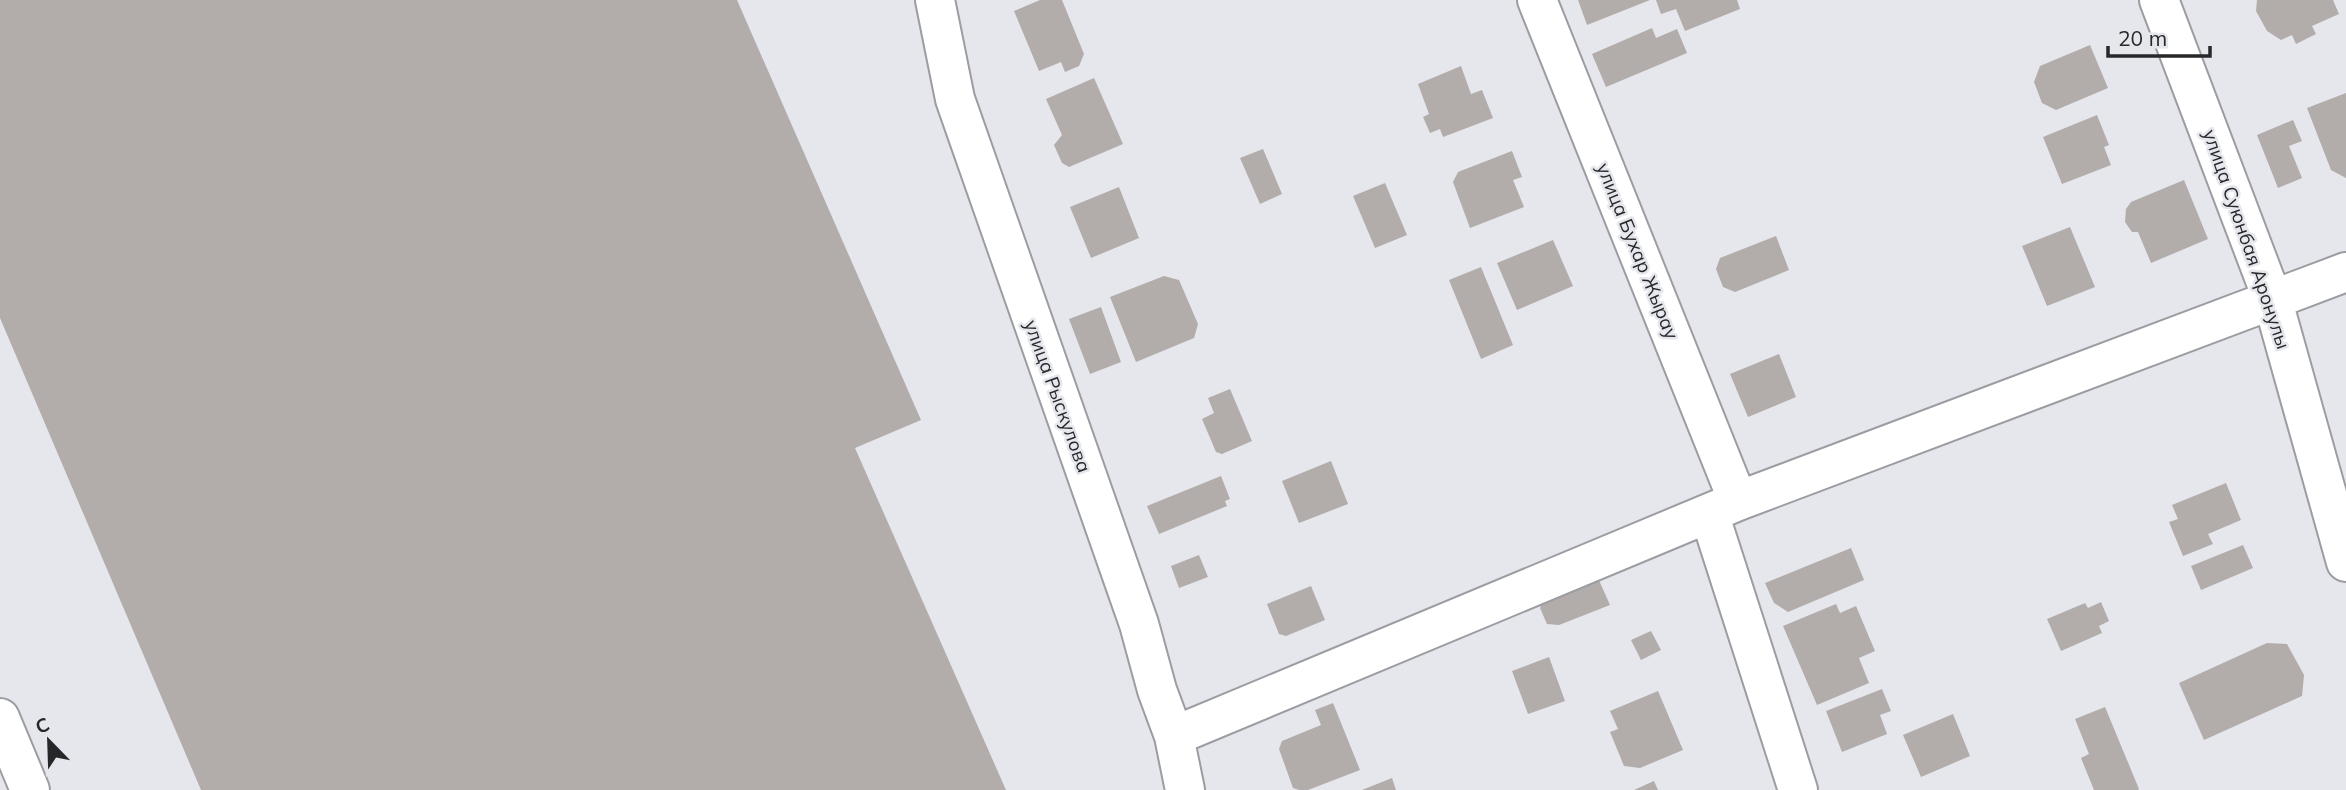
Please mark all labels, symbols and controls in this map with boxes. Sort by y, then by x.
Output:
scale bar [2108,14,2210,58]
text: 20 m [2118,25,2167,51]
street label: улица Суюнбая Аронулы [2198,126,2296,352]
street label: улица Бухар Жырау [1592,159,1684,343]
street label: улица Рыскулова [1019,316,1097,476]
north arrow [14,706,84,776]
text: С [32,712,53,739]

